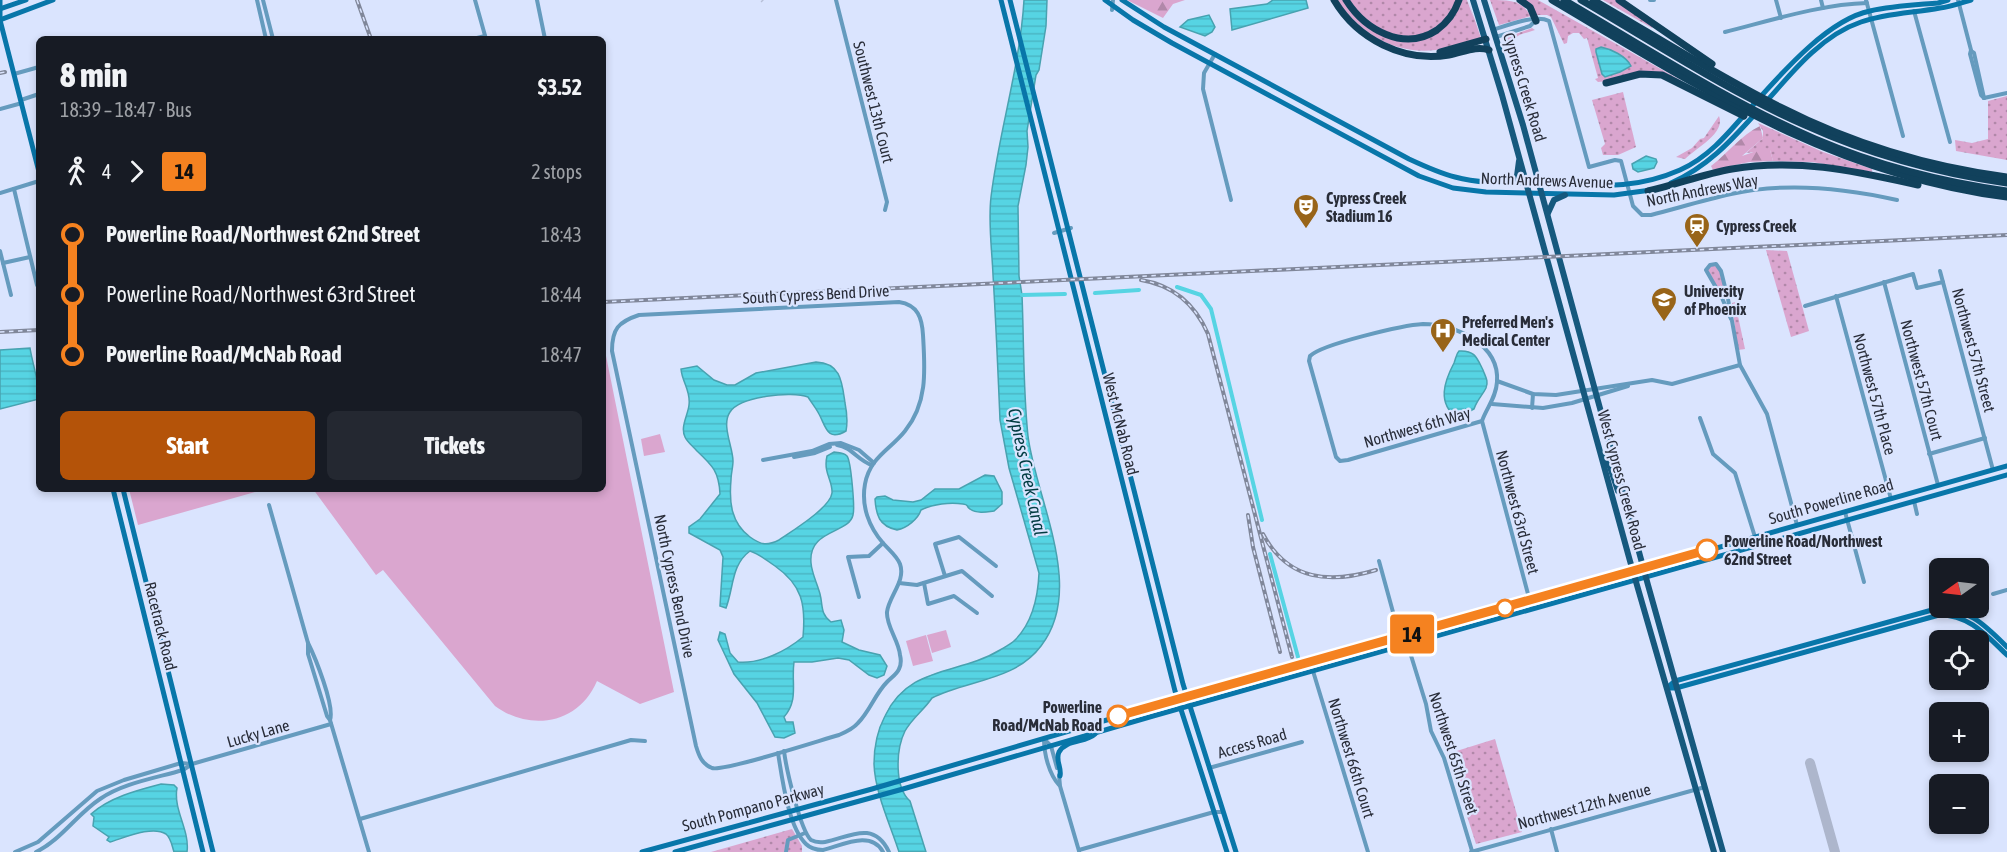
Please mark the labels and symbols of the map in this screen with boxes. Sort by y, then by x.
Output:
street label: Cypress Creek Road [1499,30,1550,144]
street label: Southwest 13th Court [850,39,898,165]
street label: North Andrews Avenue [1480,169,1614,191]
street label: North Andrews Way [1645,170,1760,211]
place label: Cypress Creek Stadium 16 [1326,189,1407,225]
theatre icon: Cypress Creek Stadium 16 [1291,192,1321,230]
station icon: Cypress Creek [1682,211,1712,249]
place label: Cypress Creek [1716,217,1797,235]
street label: South Cypress Bend Drive [742,281,890,308]
place label: University of Phoenix [1684,282,1747,318]
school or university icon: University of Phoenix [1649,285,1679,323]
street label: Northwest 57th Street [1949,286,1999,414]
place label: Preferred Men's Medical Center [1462,313,1554,349]
hospital icon: Preferred Men's Medical Center [1428,316,1458,354]
street label: Northwest 57th Court [1897,318,1947,443]
street label: Northwest 57th Place [1850,331,1900,457]
street label: West McNab Road [1100,371,1142,477]
street label: Northwest 6th Way [1362,403,1473,452]
water label: Cypress Creek Canal [1004,406,1051,538]
street label: West Cypress Creek Road [1594,408,1649,552]
street label: Northwest 63rd Street [1493,448,1543,576]
street label: South Powerline Road [1767,475,1895,527]
street label: North Cypress Bend Drive [650,513,699,660]
place label: Powerline Road/Northwest 62nd Street [1724,532,1883,568]
marker: Powerline Road/Northwest 62nd Street [1696,539,1718,561]
north arrow [1929,558,1989,618]
street label: Racetrack Road [141,580,181,672]
unlabelled marker [1496,599,1514,617]
line badge: 14 [1385,614,1439,654]
street label: Northwest 65th Street [1426,689,1482,817]
street label: Northwest 66th Court [1325,696,1379,820]
place label: Powerline Road/McNab Road [992,698,1102,734]
marker: Powerline Road/McNab Road [1107,705,1129,727]
street label: Lucky Lane [225,715,292,751]
street label: Access Road [1215,725,1289,761]
street label: South Pompano Parkway [680,779,826,836]
street label: Northwest 12th Avenue [1516,780,1652,832]

